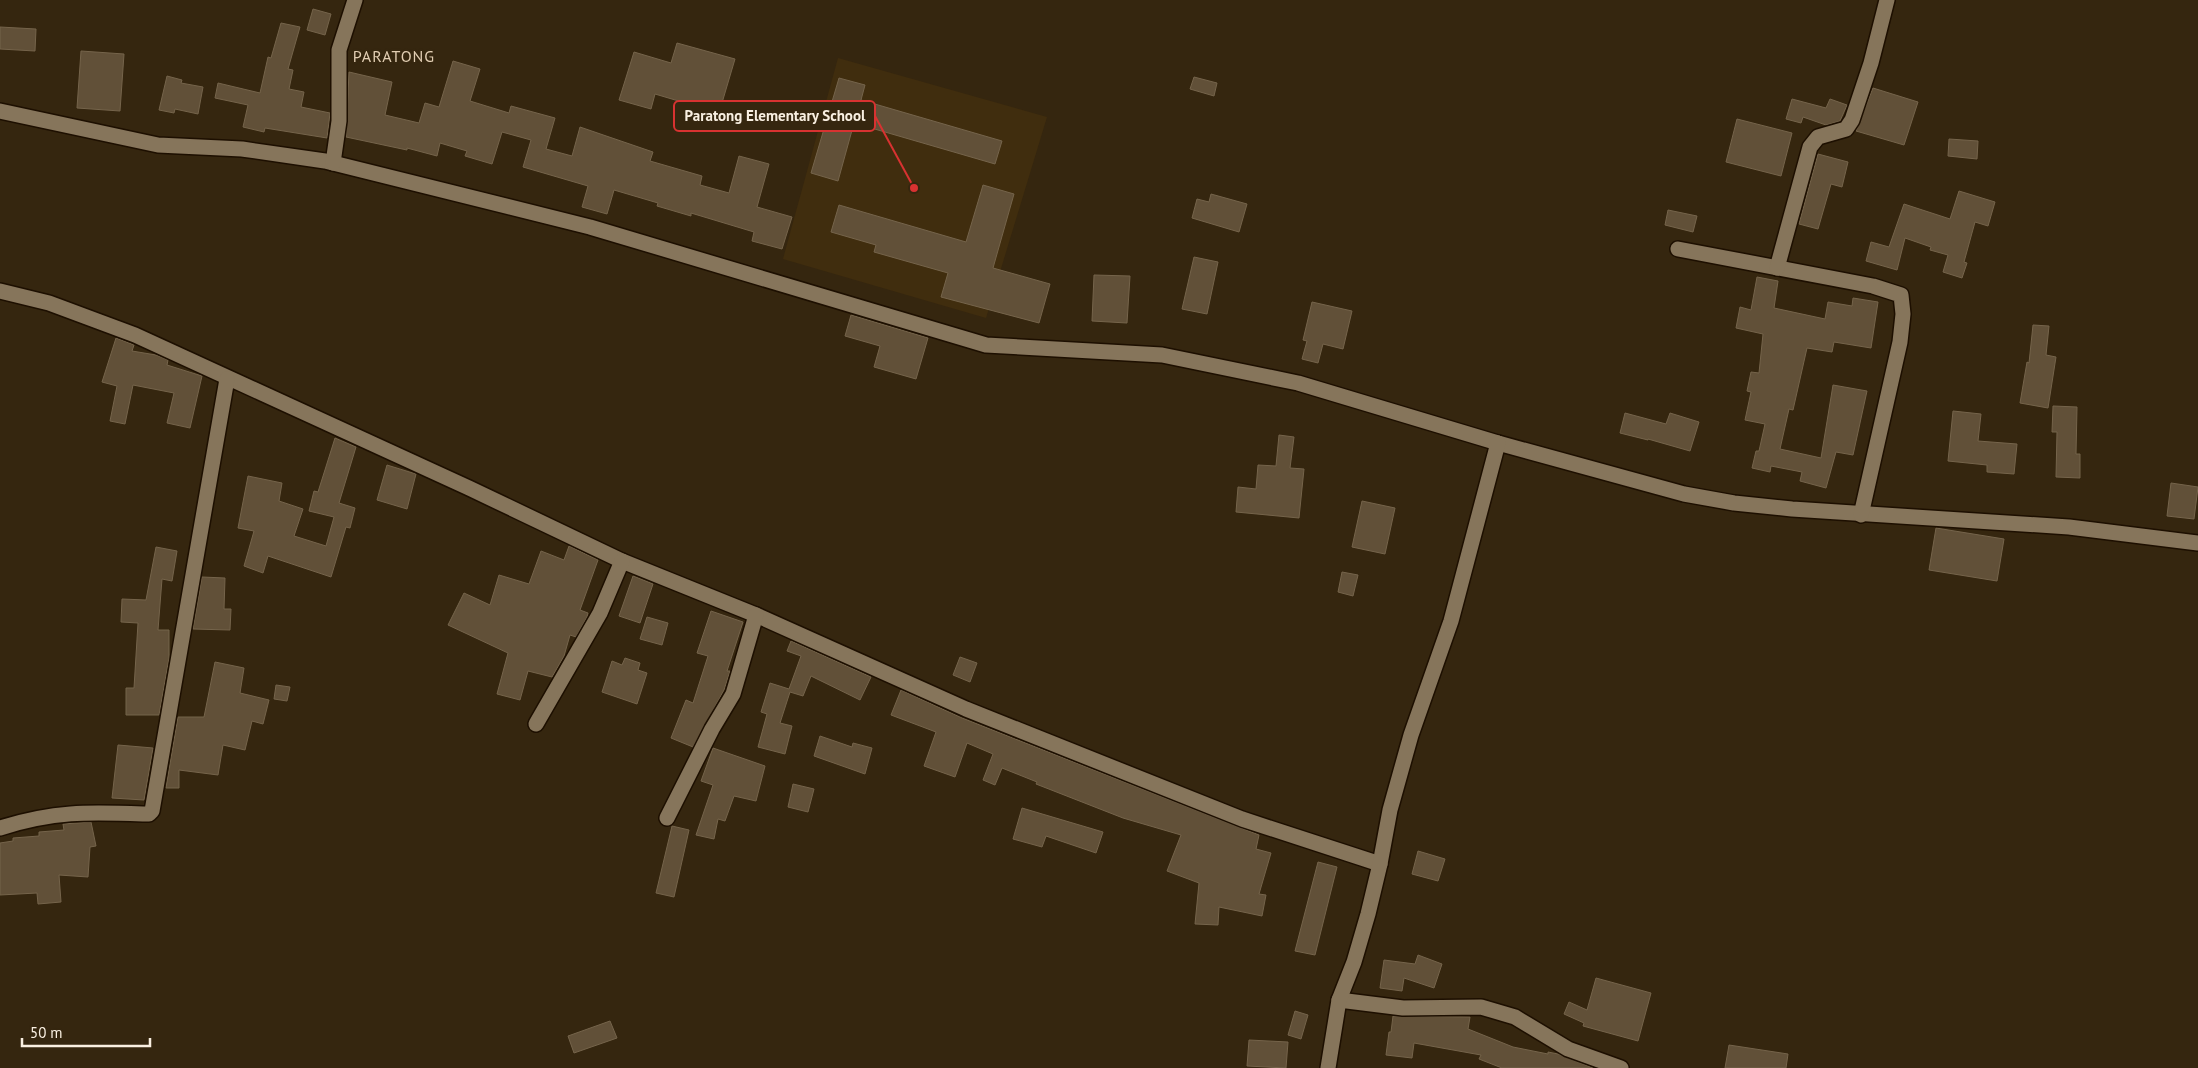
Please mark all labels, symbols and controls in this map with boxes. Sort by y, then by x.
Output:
district label: PARATONG [353,46,435,66]
callout: Paratong Elementary School [674,101,875,131]
text: Paratong Elementary School [685,106,866,125]
scale bar [22,1016,150,1048]
text: 50 m [30,1023,63,1042]

